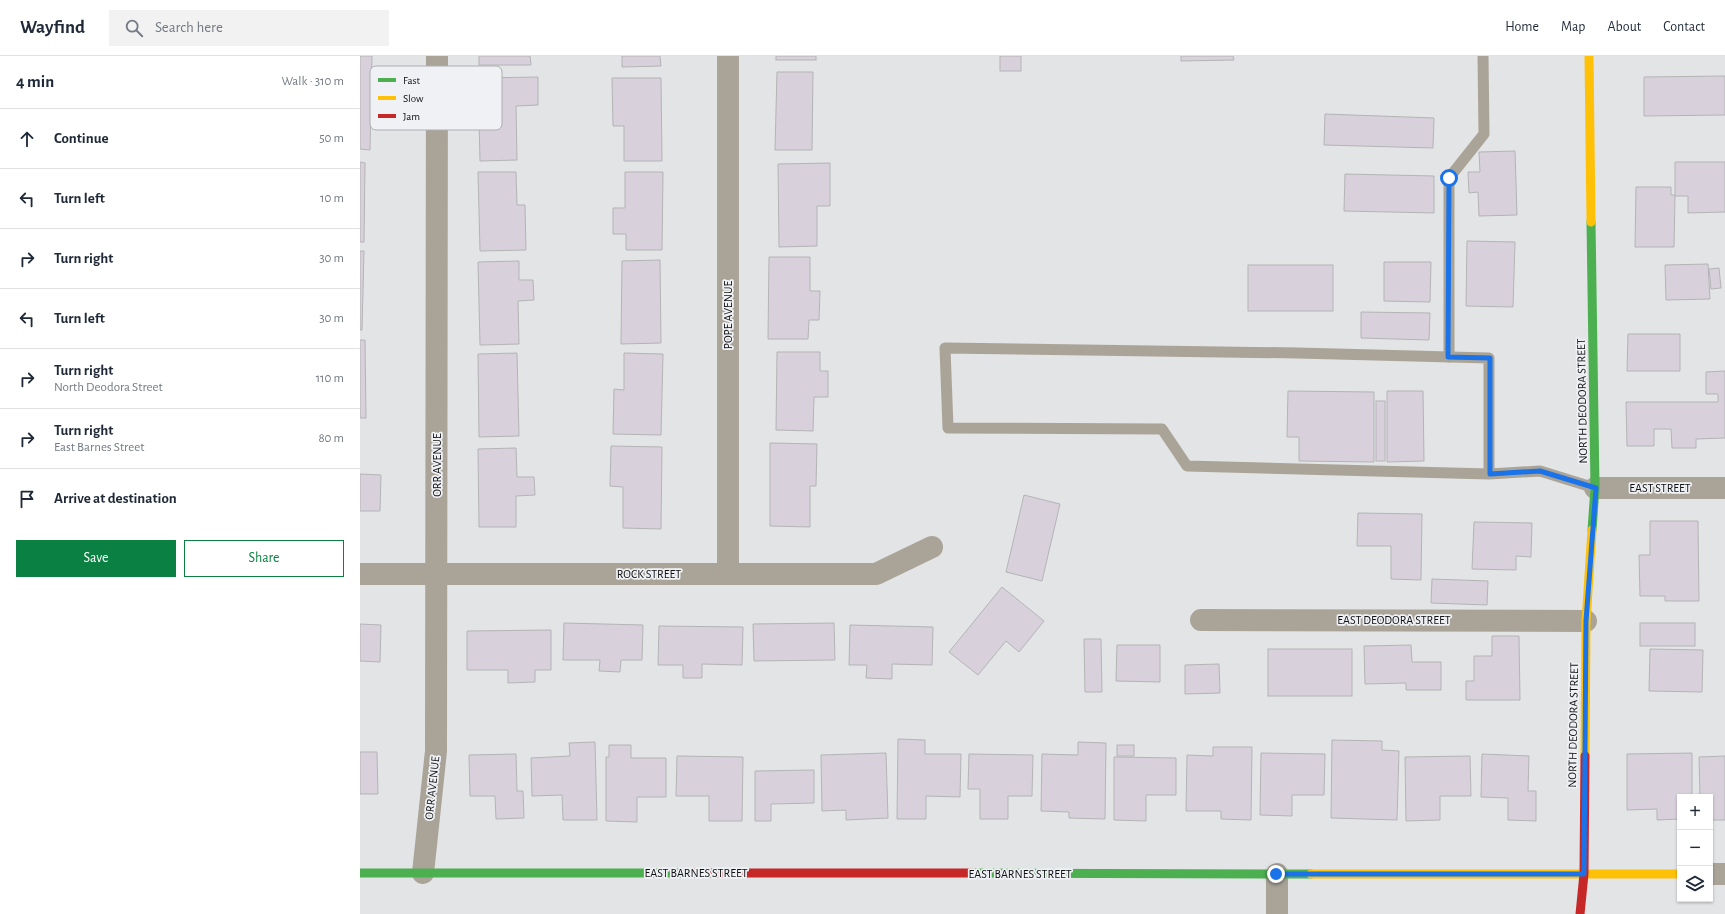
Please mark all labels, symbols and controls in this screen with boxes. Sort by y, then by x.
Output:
search box [109,10,389,46]
icon: search [123,17,145,39]
text: Wayfind [20,18,85,37]
text: Search here [155,20,223,35]
text: Home [1505,20,1539,34]
text: Map [1561,20,1585,34]
text: About [1607,20,1641,34]
text: Contact [1663,20,1705,34]
legend [370,66,502,130]
text: 4 min [16,73,54,90]
text: Walk · 310 m [281,75,344,88]
text: Fast [403,75,421,86]
text: Slow [403,93,424,104]
text: Jam [403,111,420,122]
icon: ahead [16,128,38,150]
text: Continue [54,131,109,146]
text: 50 m [319,132,344,145]
route start [1440,169,1458,187]
icon: left [16,188,38,210]
text: Turn left [54,191,105,206]
text: 10 m [320,192,344,205]
icon: right [16,248,38,270]
text: Turn right [54,251,113,266]
text: 30 m [319,252,344,265]
street label: POPE AVENUE [722,281,734,349]
icon: left [16,308,38,330]
text: Turn left [54,311,105,326]
text: 30 m [319,312,344,325]
street label: NORTH DEODORA STREET [1575,338,1589,464]
text: Turn right [54,363,113,378]
icon: right [16,368,38,390]
text: 110 m [316,372,344,385]
text: North Deodora Street [54,381,163,394]
text: Turn right [54,423,113,438]
icon: right [16,428,38,450]
text: 80 m [318,432,344,445]
street label: ORR AVENUE [431,433,443,497]
text: East Barnes Street [54,441,144,454]
street label: EAST STREET [1629,482,1691,494]
icon: arrive [16,488,38,510]
text: Arrive at destination [54,491,177,506]
button: Save [16,540,176,577]
button: Share [184,540,344,577]
street label: ROCK STREET [617,568,681,580]
street label: EAST DEODORA STREET [1337,614,1451,626]
street label: NORTH DEODORA STREET [1566,662,1580,788]
street label: ORR AVENUE [423,756,441,820]
map controls [1677,794,1713,902]
button: + [1677,794,1713,830]
button: − [1677,830,1713,866]
route end [1267,865,1285,883]
button: layers [1677,866,1713,902]
street label: EAST BARNES STREET [644,867,748,879]
street label: EAST BARNES STREET [968,868,1072,880]

